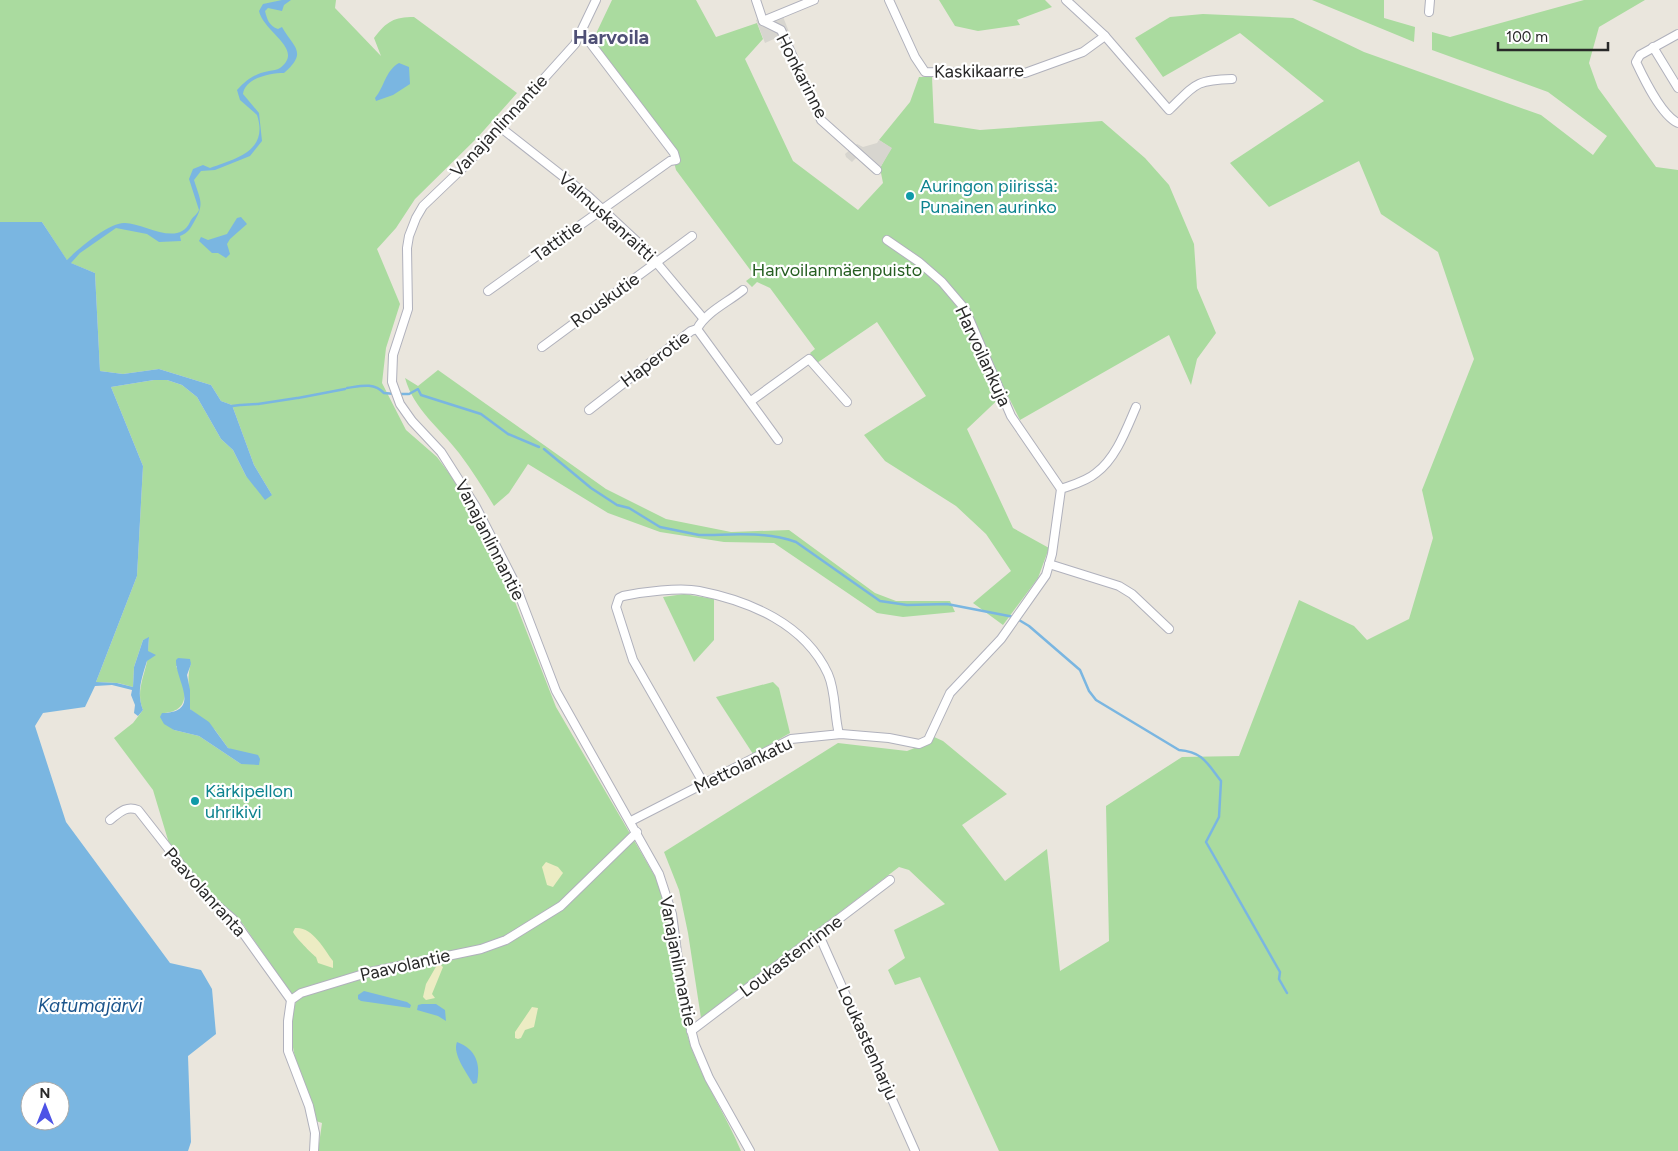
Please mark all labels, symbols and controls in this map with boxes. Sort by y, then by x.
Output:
scale bar [1498,20,1608,52]
district label: Harvoila [573,25,649,49]
text: 100 m [1506,28,1548,46]
street label: Honkarinne [771,30,833,122]
street label: Kaskikaarre [934,59,1024,83]
street label: Vanajanlinnantie [446,70,552,182]
street label: Valmuskanraitti [554,167,660,267]
place label: Auringon piirissä: Punainen aurinko [920,175,1058,218]
marker: Auringon piirissä: Punainen aurinko [904,190,916,202]
street label: Tattitie [528,215,586,267]
park label: Harvoilanmäenpuisto [752,259,922,281]
street label: Rouskutie [566,268,644,332]
street label: Harvoilankuja [950,302,1016,410]
street label: Haperotie [616,326,694,392]
street label: Vanajanlinnantie [450,476,530,604]
street label: Mettolankatu [690,732,796,798]
place label: Kärkipellon uhrikivi [205,780,293,823]
marker: Kärkipellon uhrikivi [189,795,201,807]
street label: Paavolanranta [159,843,251,941]
street label: Vanajanlinnantie [655,894,701,1028]
street label: Loukastenrinne [735,910,847,1002]
street label: Paavolantie [358,944,452,986]
street label: Loukastenharju [833,982,903,1104]
water label: Katumajärvi [38,994,143,1017]
north arrow [20,1081,70,1131]
text: N [40,1085,50,1102]

